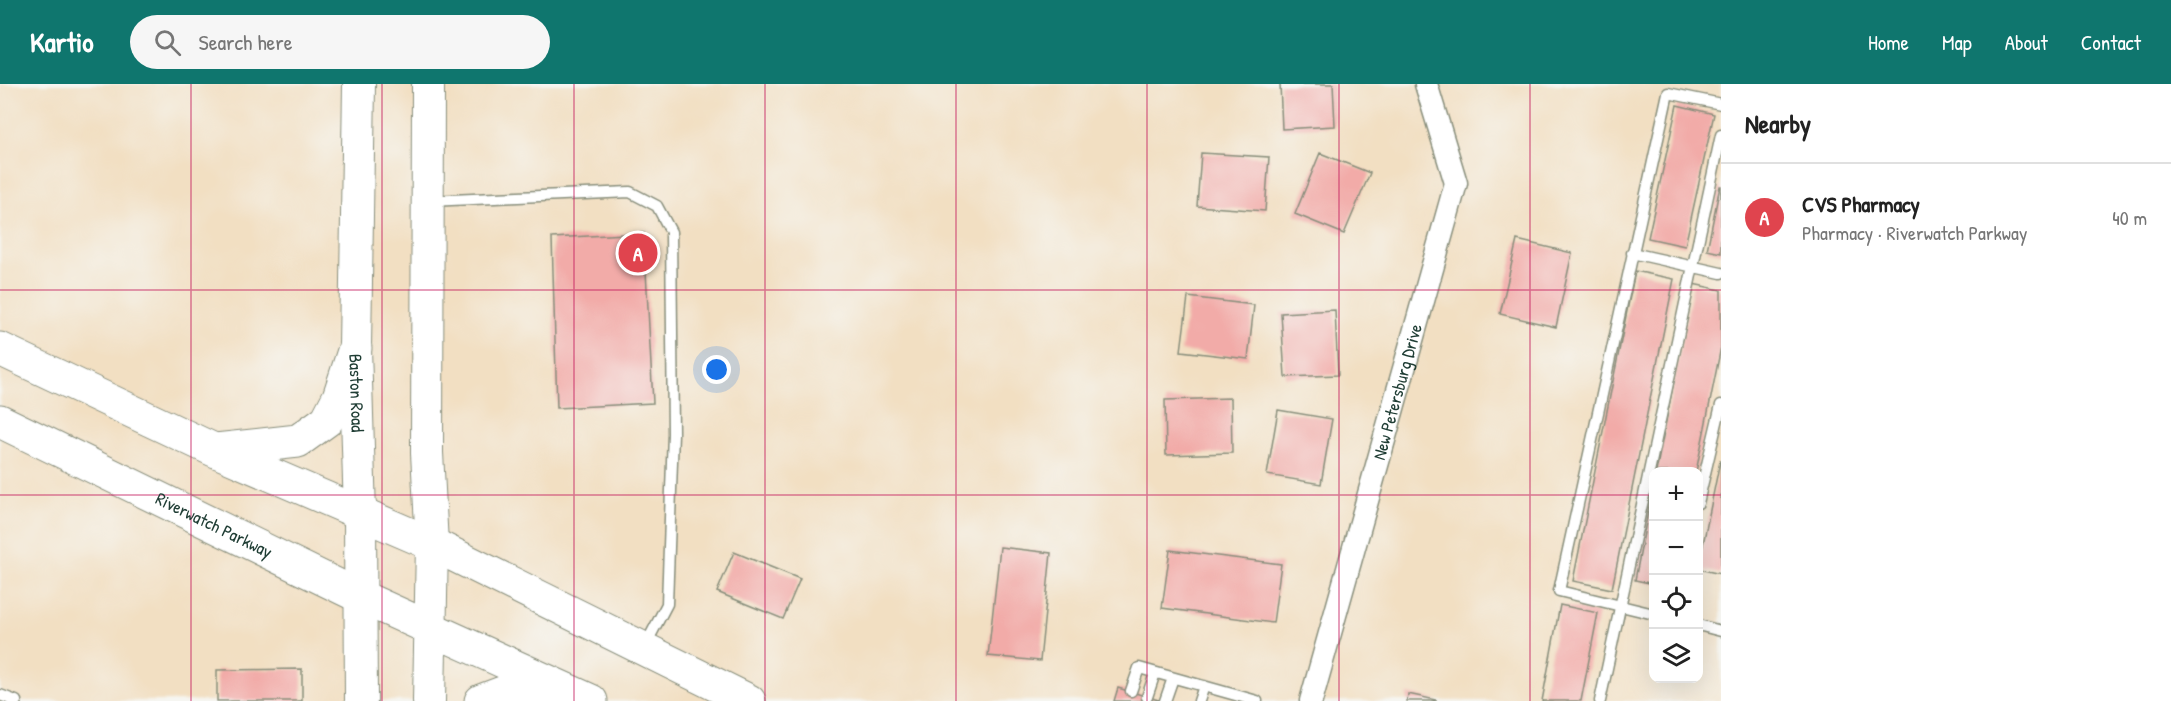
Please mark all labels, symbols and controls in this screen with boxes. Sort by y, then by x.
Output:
search box [130,15,550,69]
text: Kartio [30,23,94,61]
icon: search [151,26,184,59]
text: Search here [199,27,293,57]
text: Home [1868,28,1909,57]
text: Map [1942,28,1972,57]
text: About [2005,28,2048,57]
text: Contact [2081,28,2141,57]
text: Nearby [1745,106,1811,141]
text: CVS Pharmacy [1802,189,1920,219]
text: A [1760,204,1769,231]
text: 40 m [2112,204,2147,231]
text: Pharmacy · Riverwatch Parkway [1802,219,2027,246]
pin: A [618,230,658,276]
street label: New Petersburg Drive [1366,321,1428,463]
street label: Baston Road [343,353,371,433]
your location [702,355,731,384]
map controls [1649,467,1703,683]
button: + [1649,467,1703,521]
street label: Riverwatch Parkway [152,486,277,564]
button: − [1649,521,1703,575]
button: locate [1649,575,1703,629]
button: layers [1649,629,1703,683]

